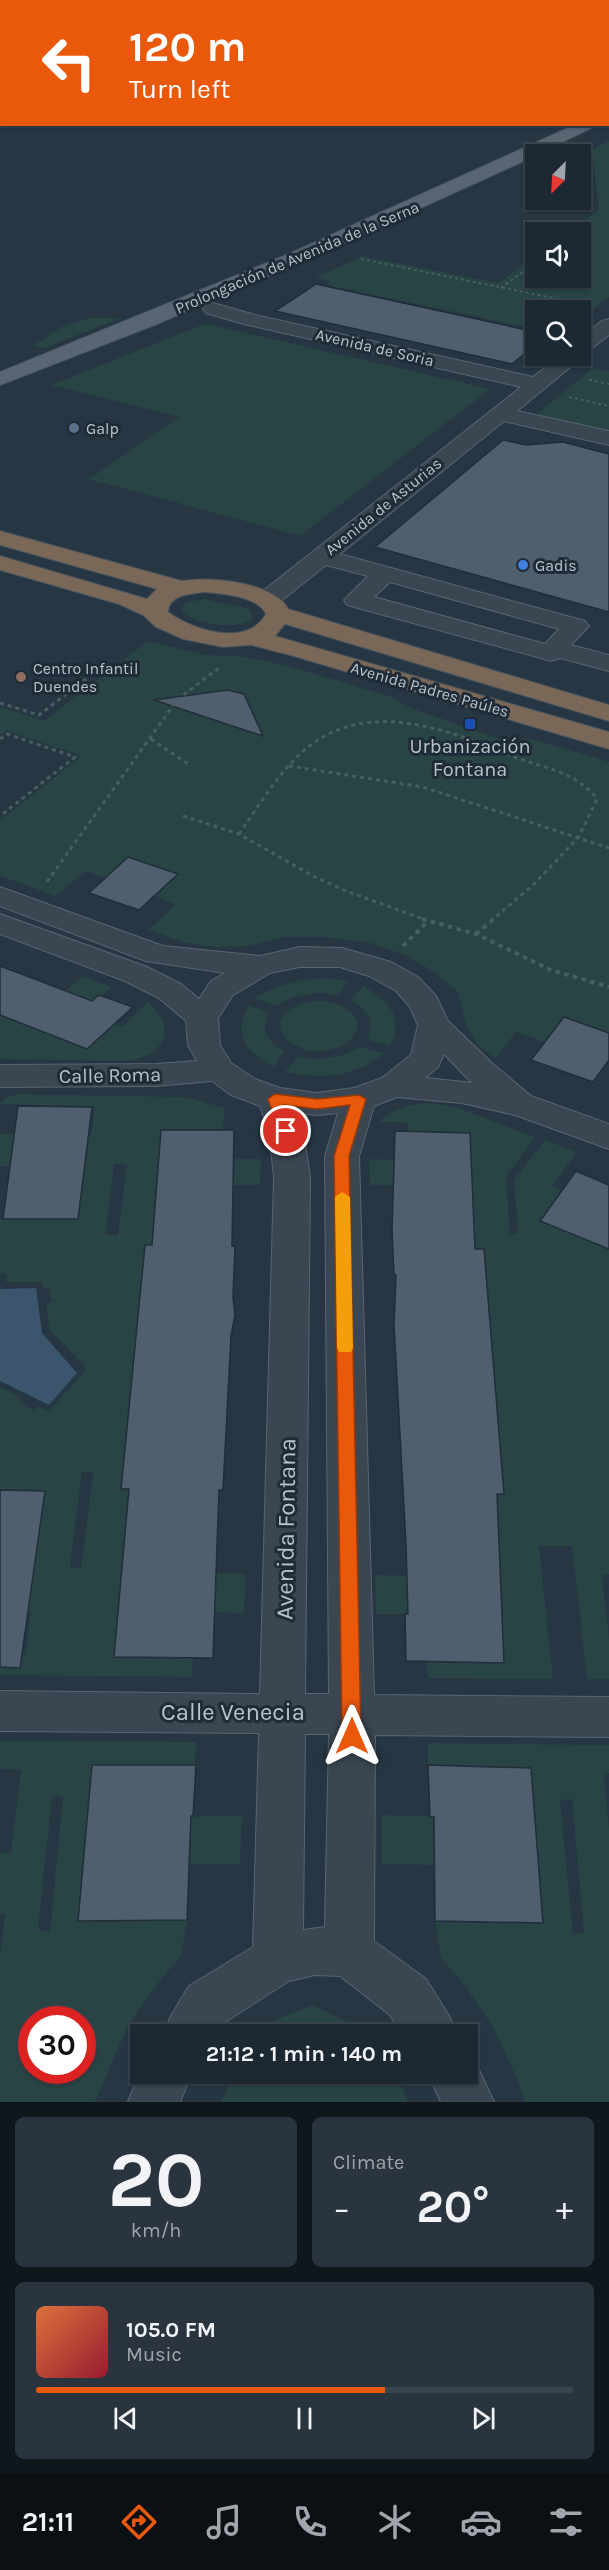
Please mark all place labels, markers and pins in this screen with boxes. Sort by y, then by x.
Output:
place label: Galp [86,419,119,438]
marker: Galp [67,421,81,435]
place label: Gadis [535,556,577,575]
marker: Gadis [516,558,530,572]
place label: Centro Infantil Duendes [33,659,138,696]
marker: Centro Infantil Duendes [14,670,28,684]
marker: Urbanización Fontana [463,717,477,731]
place label: Urbanización Fontana [410,735,530,781]
pin [260,1105,311,1156]

